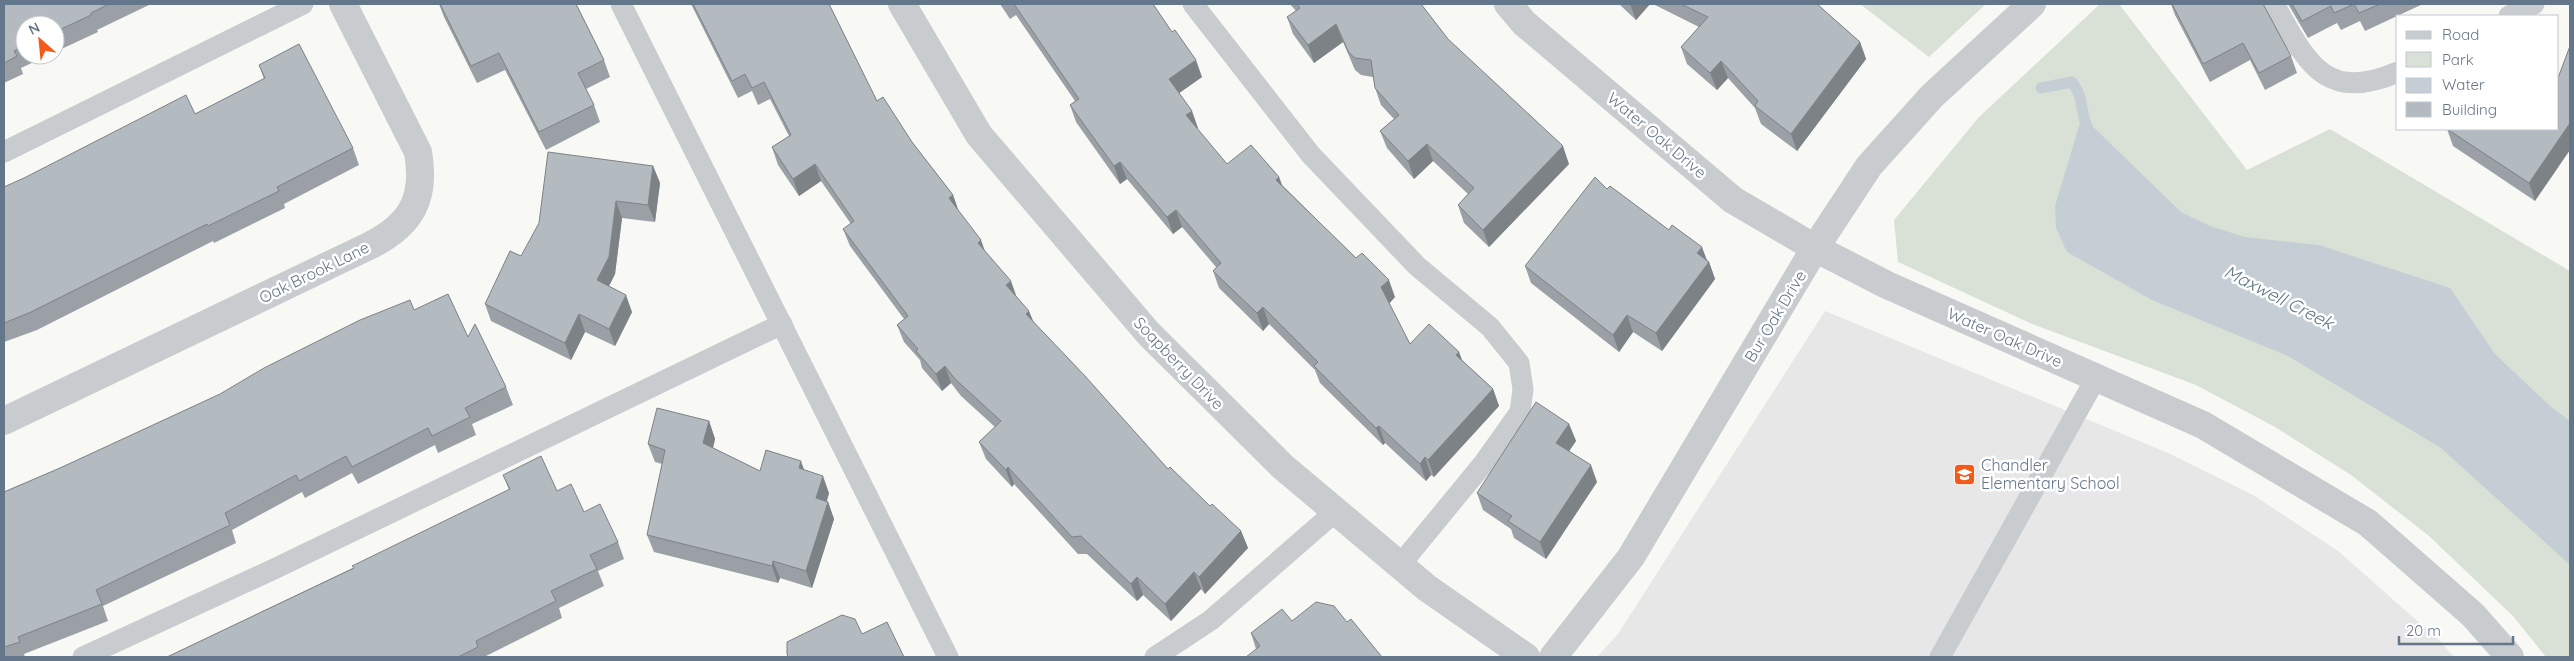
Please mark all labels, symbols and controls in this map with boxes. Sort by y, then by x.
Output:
north arrow [15,15,65,65]
legend [2396,15,2559,130]
text: N [25,18,43,39]
text: Road [2442,25,2479,44]
text: Park [2442,50,2474,69]
text: Water [2442,75,2485,94]
street label: Water Oak Drive [1603,88,1711,182]
text: Building [2442,100,2497,119]
street label: Oak Brook Lane [256,237,372,307]
water label: Maxwell Creek [2220,260,2339,335]
street label: Bur Oak Drive [1740,267,1810,365]
street label: Water Oak Drive [1945,303,2065,371]
street label: Soapberry Drive [1130,313,1228,413]
place label: Chandler Elementary School [1981,455,2120,493]
school or university icon: Chandler Elementary School [1953,462,1977,486]
scale bar [2399,614,2513,646]
text: 20 m [2406,621,2441,640]

